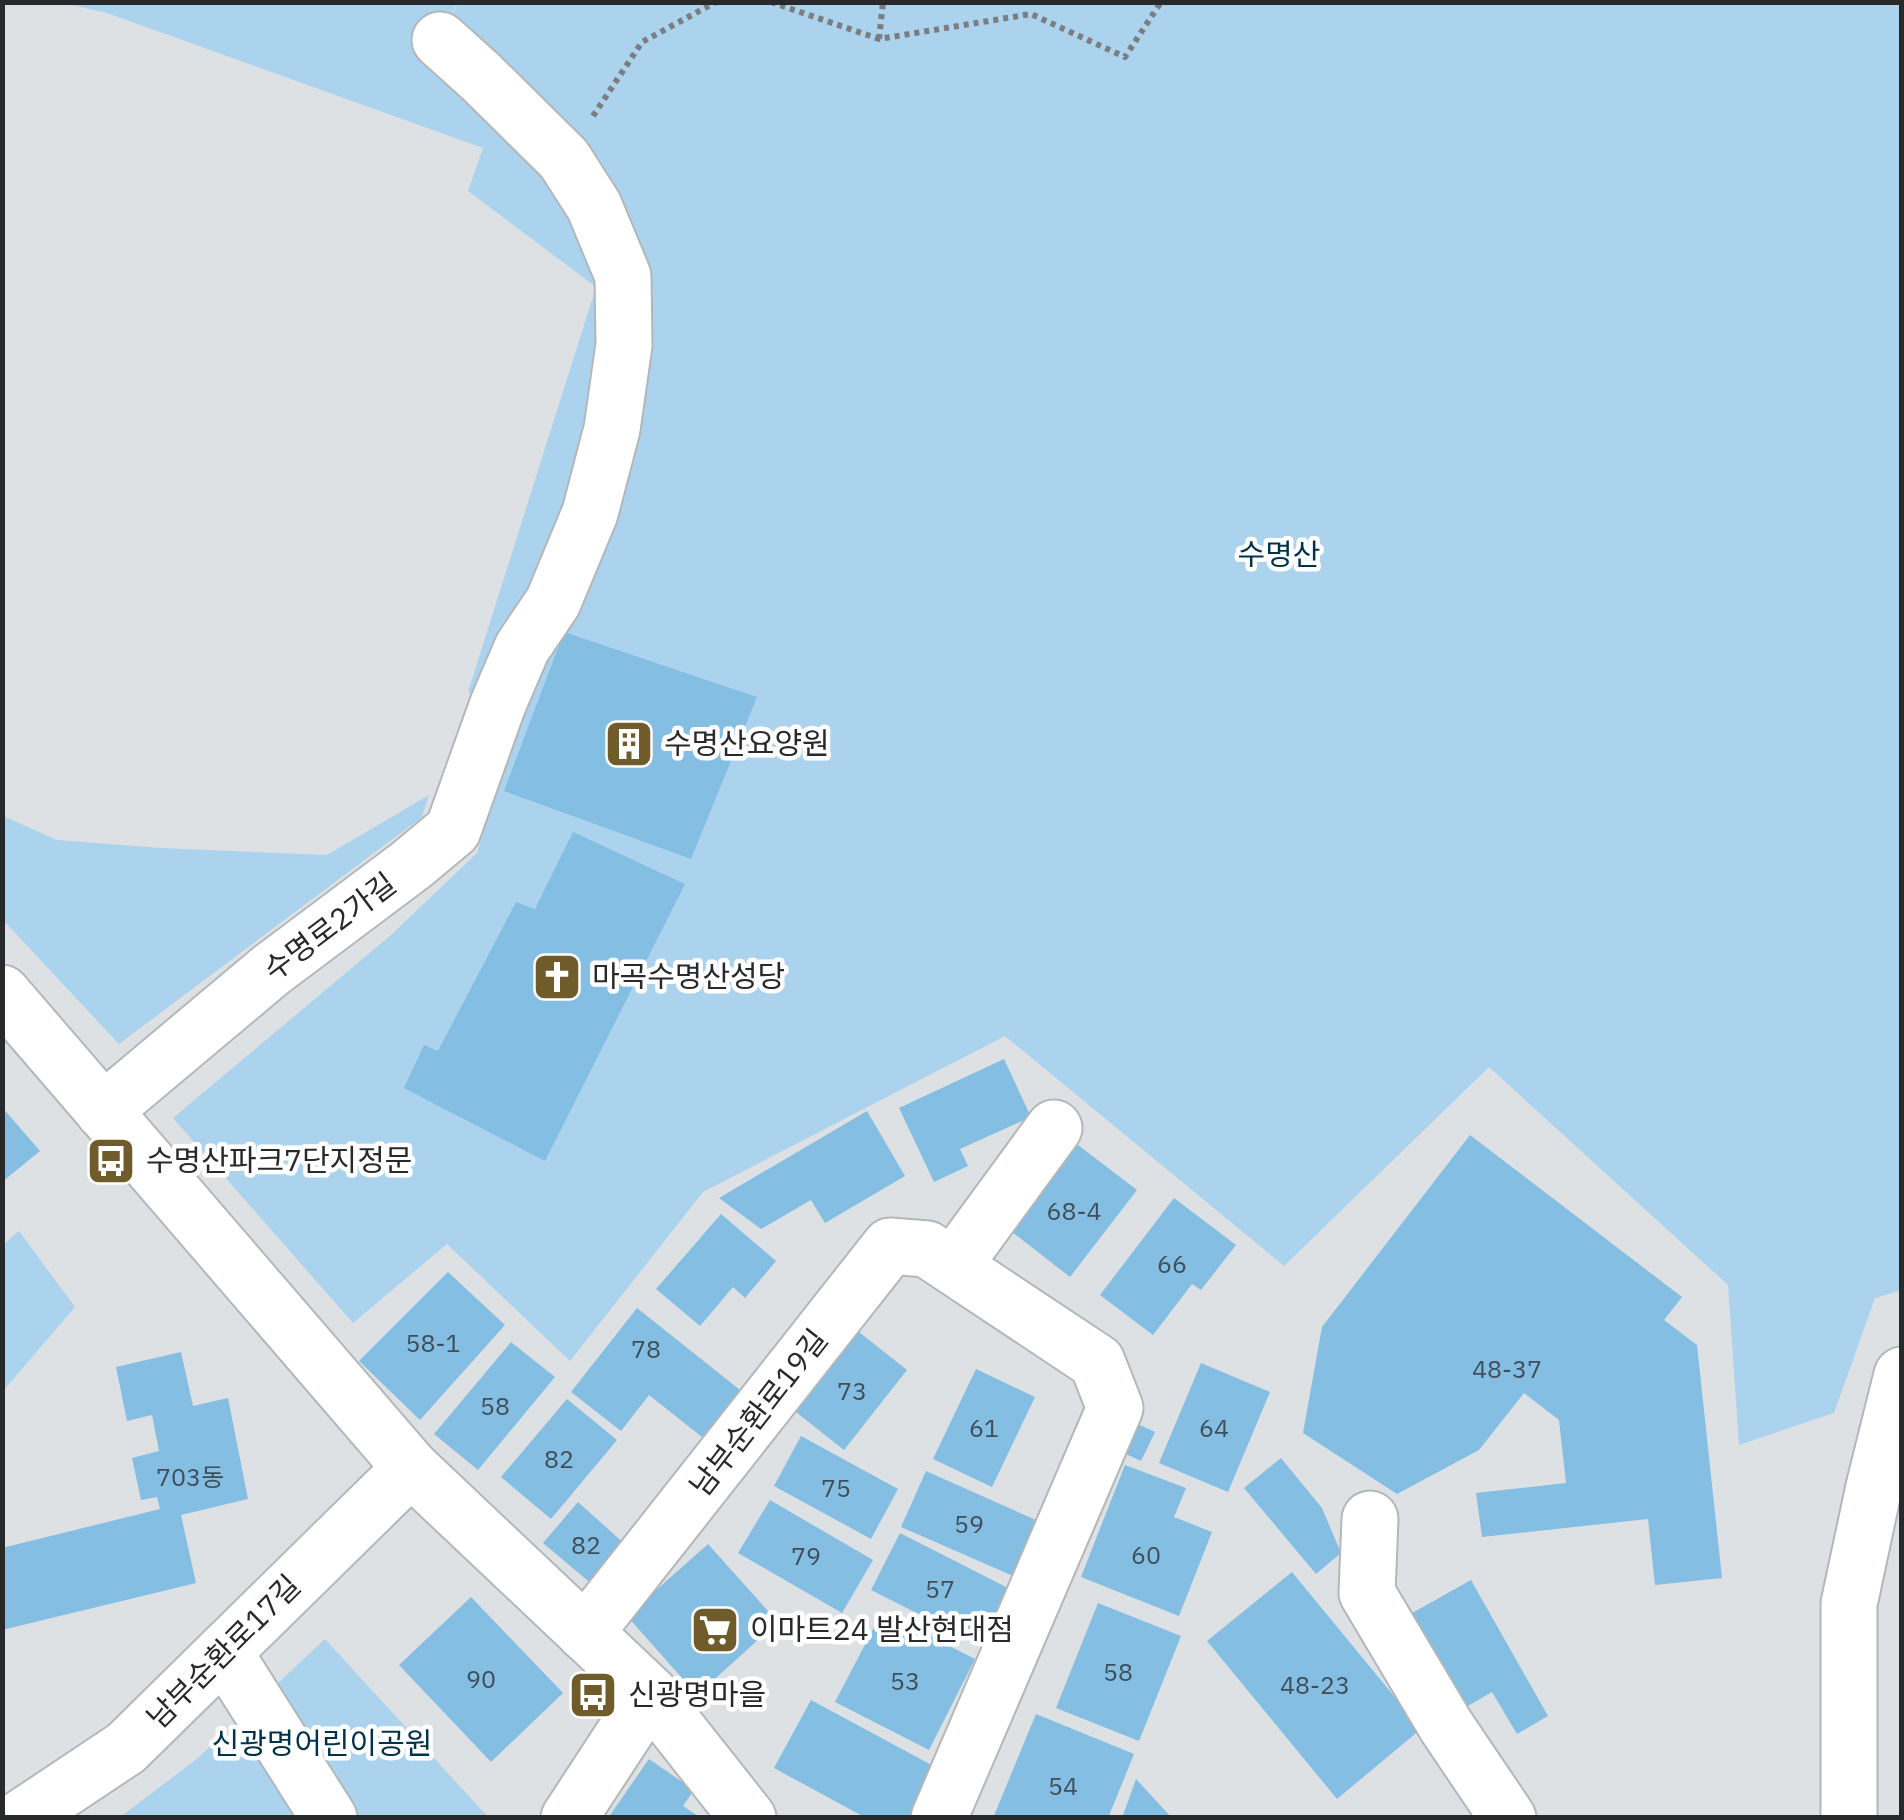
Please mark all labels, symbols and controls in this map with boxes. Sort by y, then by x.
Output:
park label: 수명산 [1238,534,1320,573]
building icon: 수명산요양원 [603,718,655,770]
place label: 수명산요양원 [664,723,830,762]
street label: 수명로2가길 [255,863,403,988]
church icon: 마곡수명산성당 [531,951,583,1003]
place label: 마곡수명산성당 [592,956,785,995]
bus stop icon: 수명산파크7단지정문 [85,1135,137,1187]
place label: 수명산파크7단지정문 [146,1140,412,1179]
house number: 68-4 [1047,1194,1101,1227]
house number: 66 [1157,1247,1187,1280]
street label: 남부순환로19길 [680,1321,835,1504]
house number: 58-1 [406,1326,460,1359]
house number: 78 [631,1332,661,1365]
house number: 48-37 [1472,1352,1542,1385]
house number: 73 [837,1374,867,1407]
house number: 58 [480,1389,510,1422]
house number: 61 [969,1411,999,1444]
house number: 64 [1199,1411,1229,1444]
house number: 82 [544,1442,574,1475]
house number: 703동 [156,1460,224,1493]
house number: 75 [821,1471,851,1504]
house number: 59 [954,1507,984,1540]
house number: 82 [571,1528,601,1561]
house number: 60 [1131,1538,1161,1571]
house number: 79 [791,1539,821,1572]
street label: 남부순환로17길 [138,1566,308,1736]
house number: 57 [925,1572,955,1605]
supermarket icon: 이마트24 발산현대점 [689,1604,741,1656]
place label: 이마트24 발산현대점 [750,1609,1014,1648]
house number: 58 [1103,1655,1133,1688]
house number: 90 [466,1662,496,1695]
house number: 53 [890,1664,920,1697]
house number: 48-23 [1280,1668,1350,1701]
bus stop icon: 신광명마을 [567,1669,619,1721]
place label: 신광명마을 [628,1674,766,1713]
park label: 신광명어린이공원 [212,1723,432,1762]
house number: 54 [1048,1769,1078,1802]

